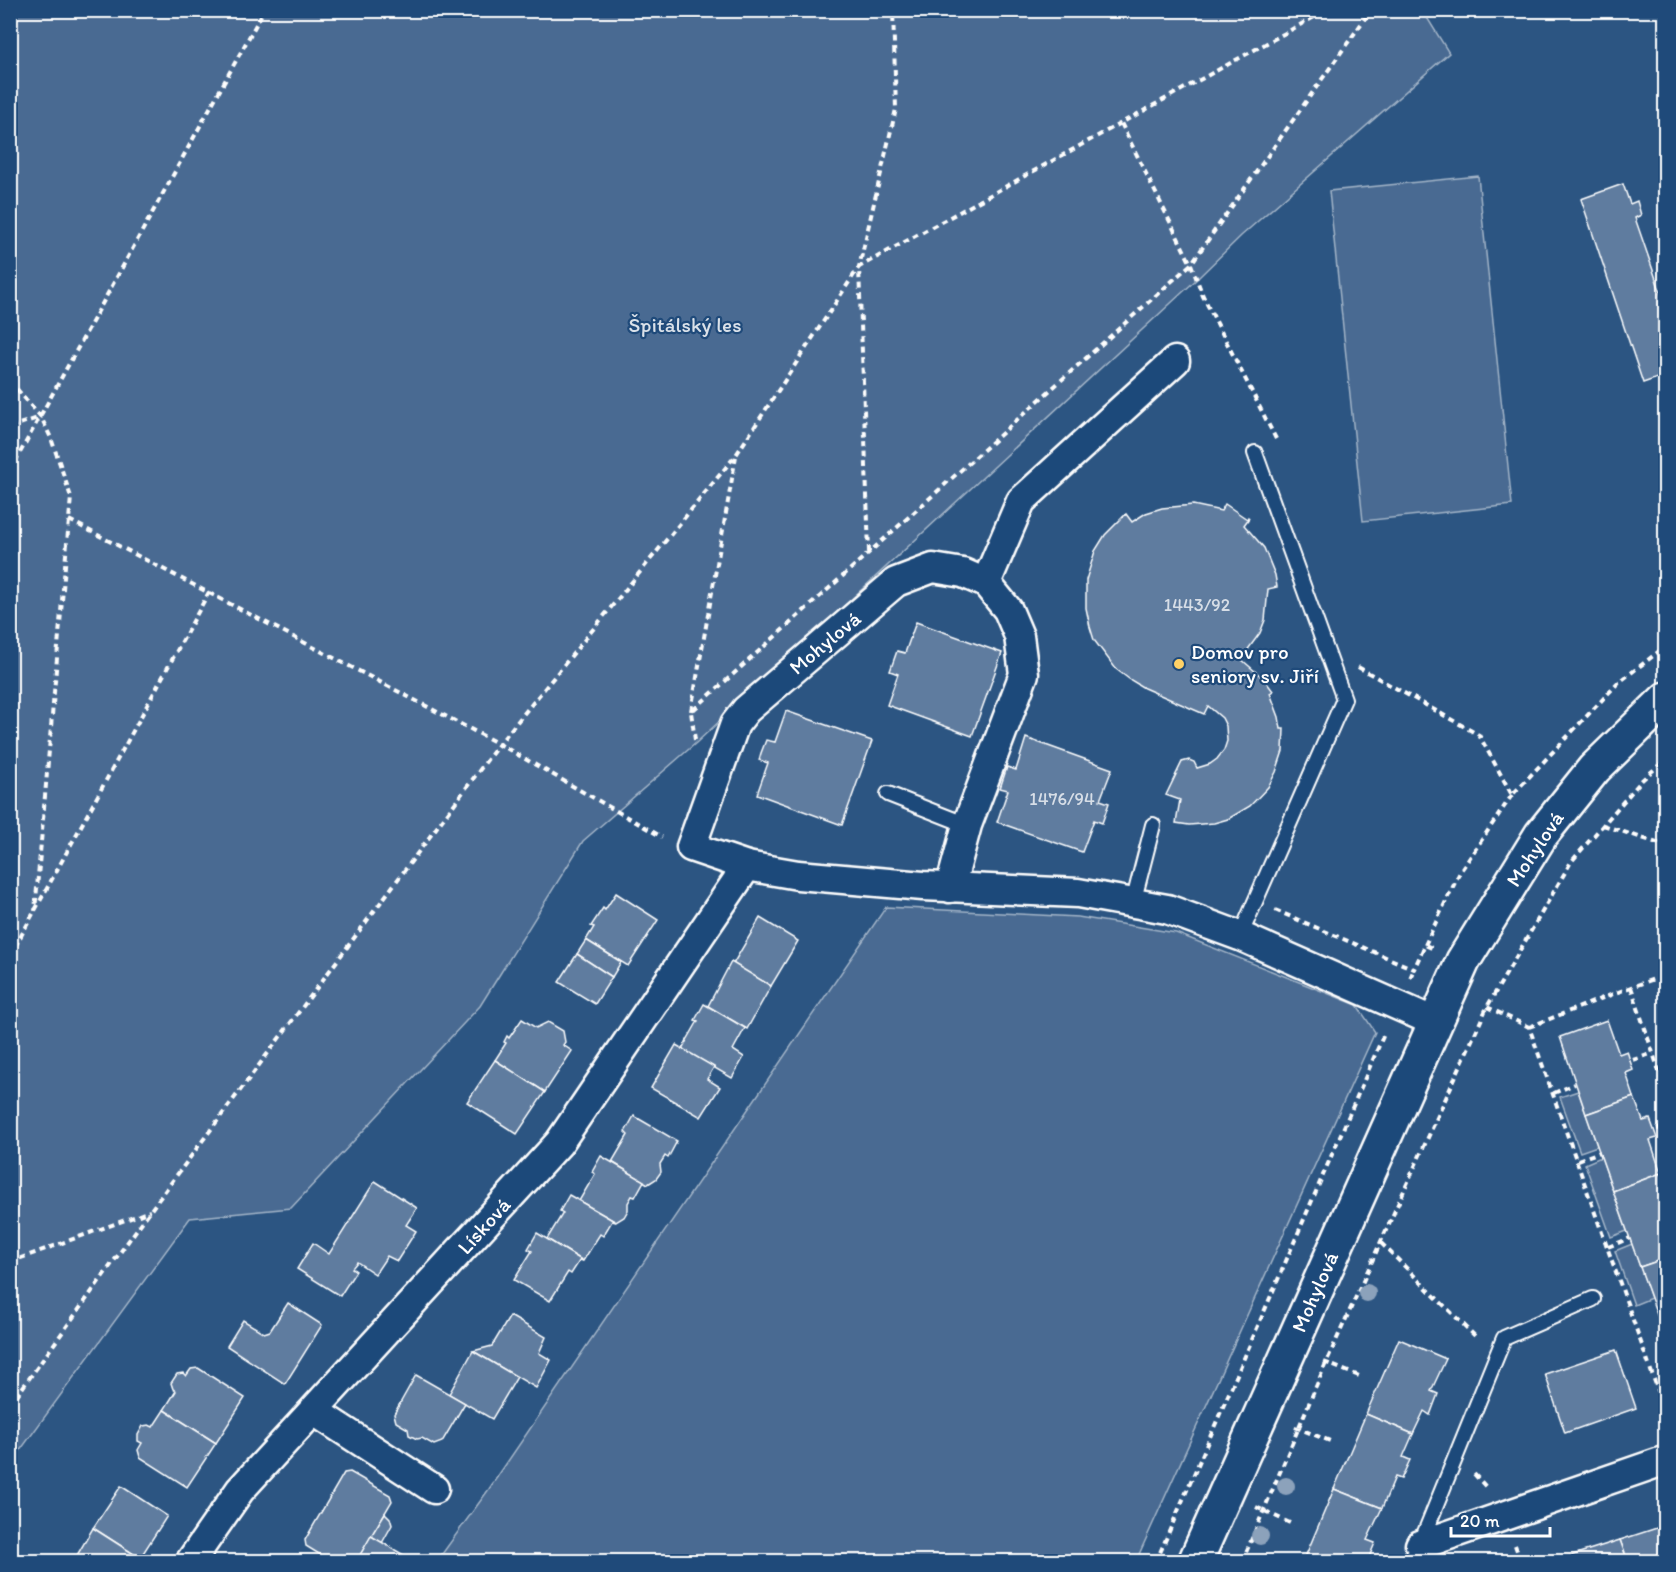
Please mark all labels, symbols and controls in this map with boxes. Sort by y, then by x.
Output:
park label: Špitálský les [628,312,742,337]
house number: 1443/92 [1164,594,1231,616]
street label: Mohylová [784,606,866,680]
place label: Domov pro seniory sv. Jiří [1191,639,1319,688]
marker: Domov pro seniory sv. Jiří [1172,657,1186,671]
house number: 1476/94 [1029,788,1095,810]
street label: Mohylová [1500,806,1569,891]
street label: Lísková [452,1192,516,1259]
street label: Mohylová [1286,1248,1343,1336]
scale bar [1451,1500,1550,1538]
text: 20 m [1460,1510,1500,1532]

